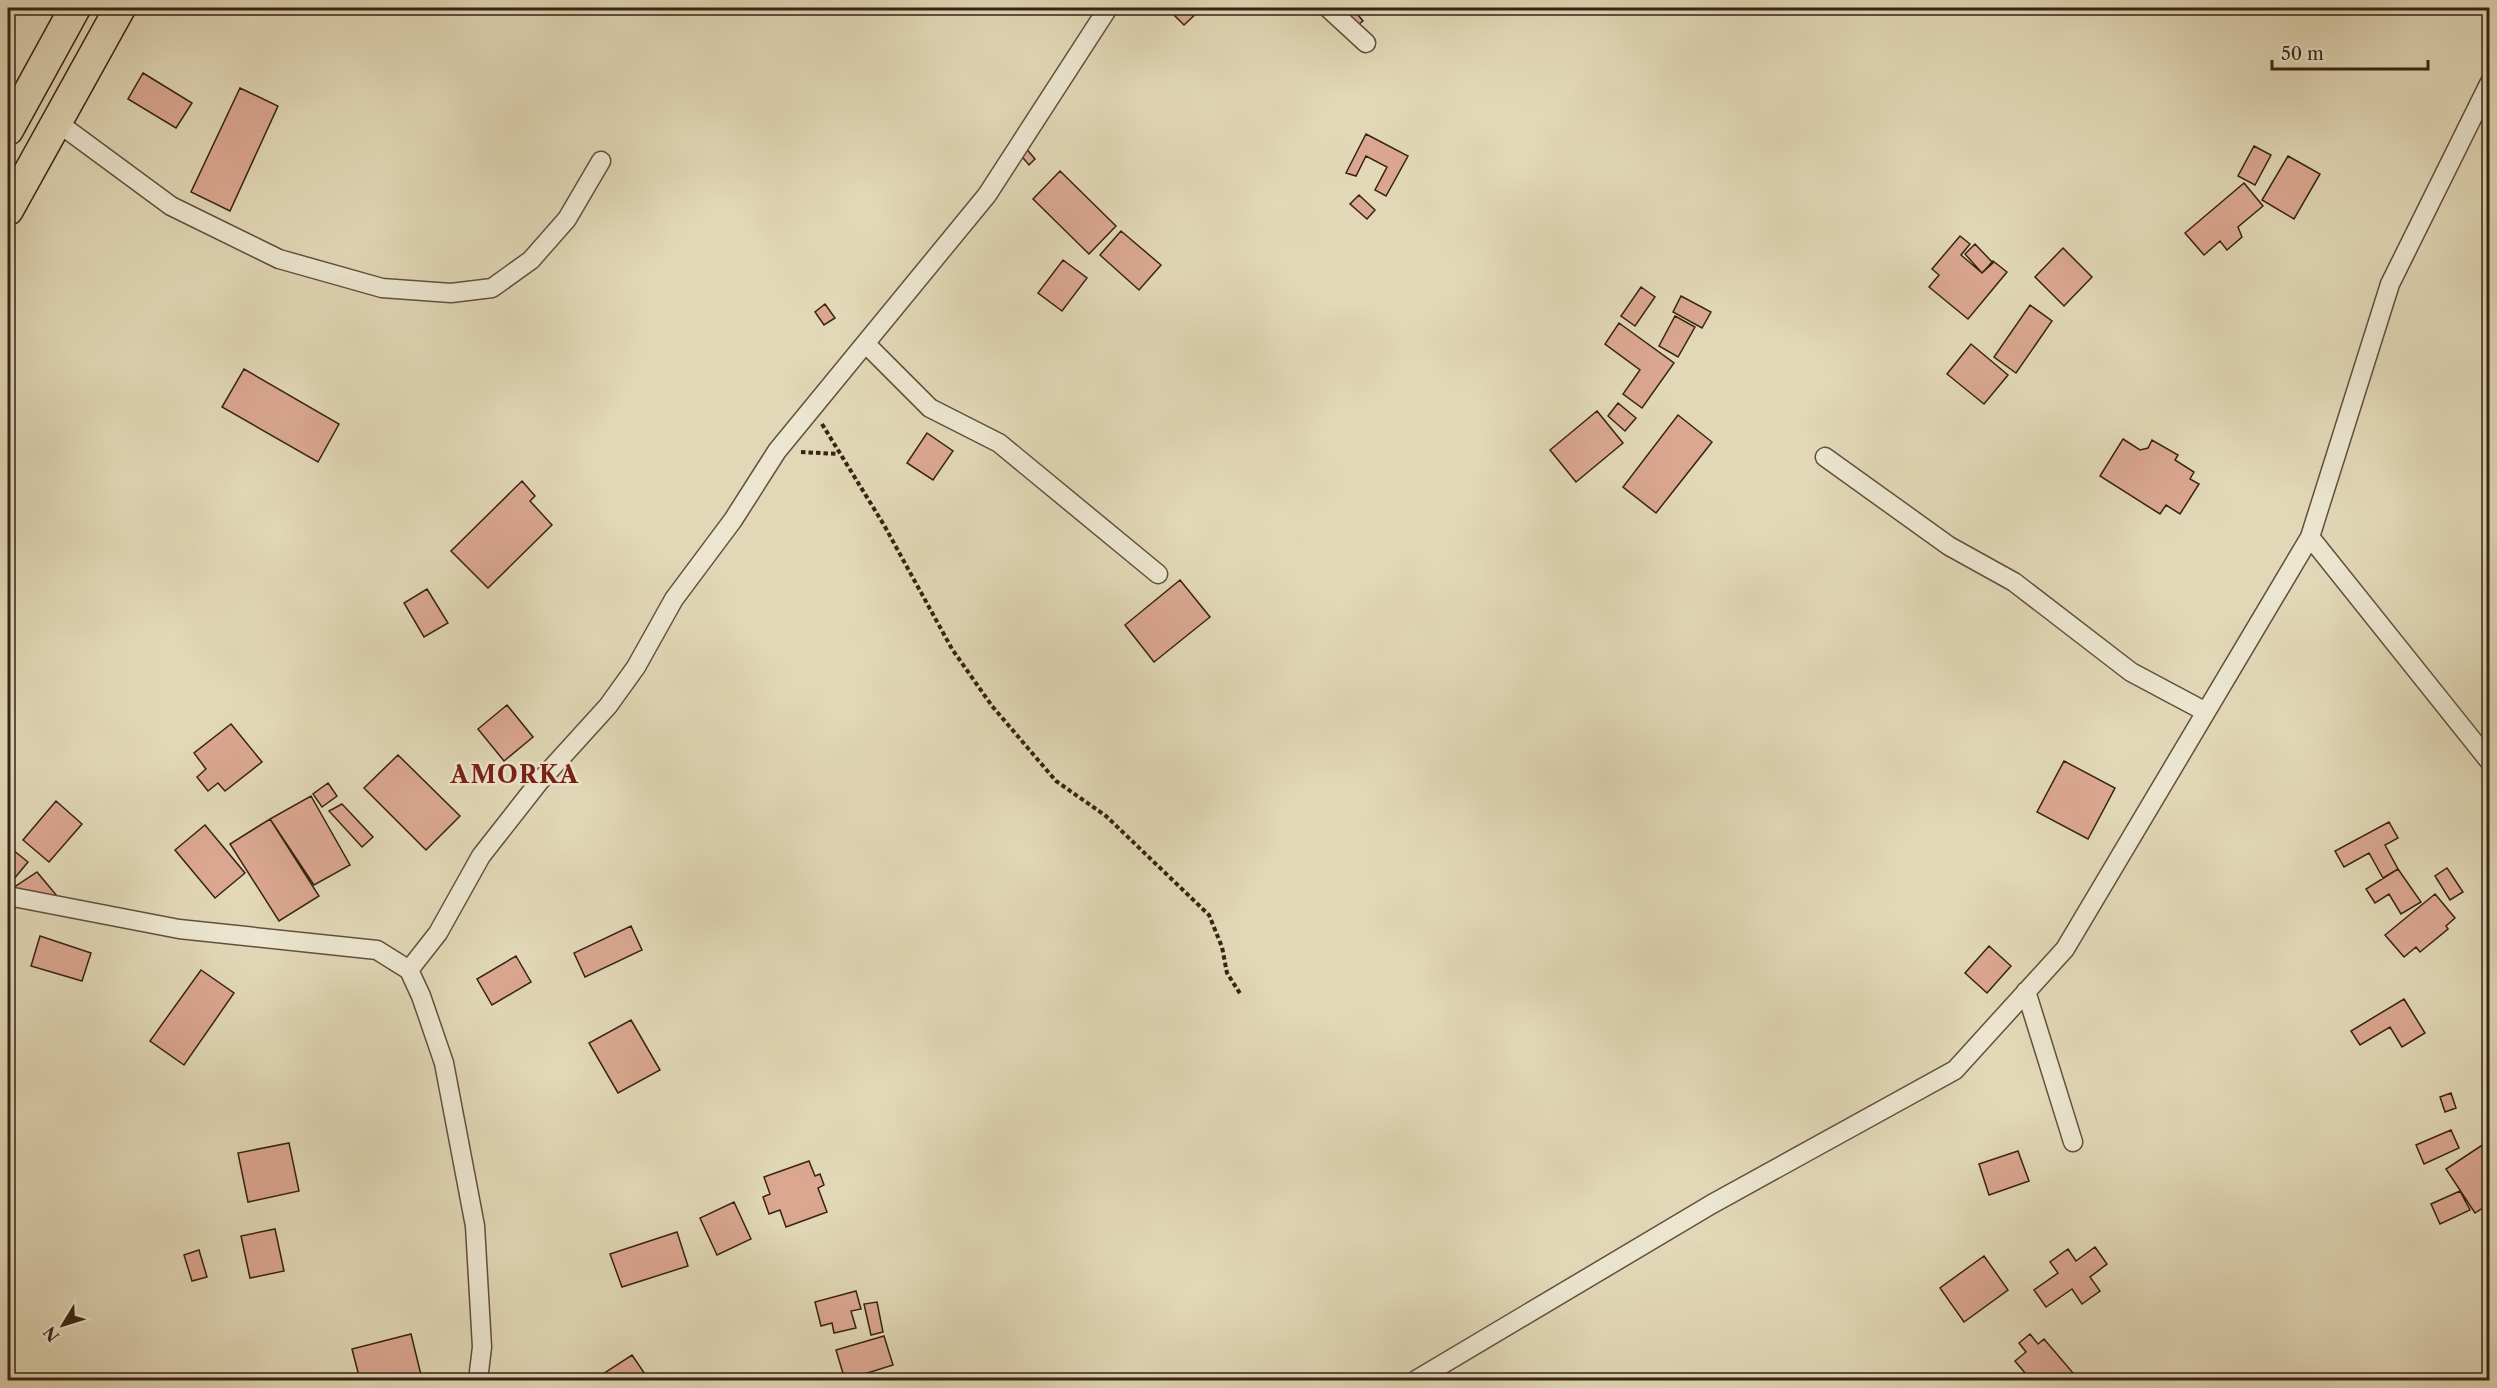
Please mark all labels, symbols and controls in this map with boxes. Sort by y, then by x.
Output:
scale bar [2272,33,2428,71]
text: 50 m [2281,43,2324,65]
district label: AMORKA [449,760,580,789]
north arrow [33,1295,93,1355]
text: N [39,1323,63,1346]

